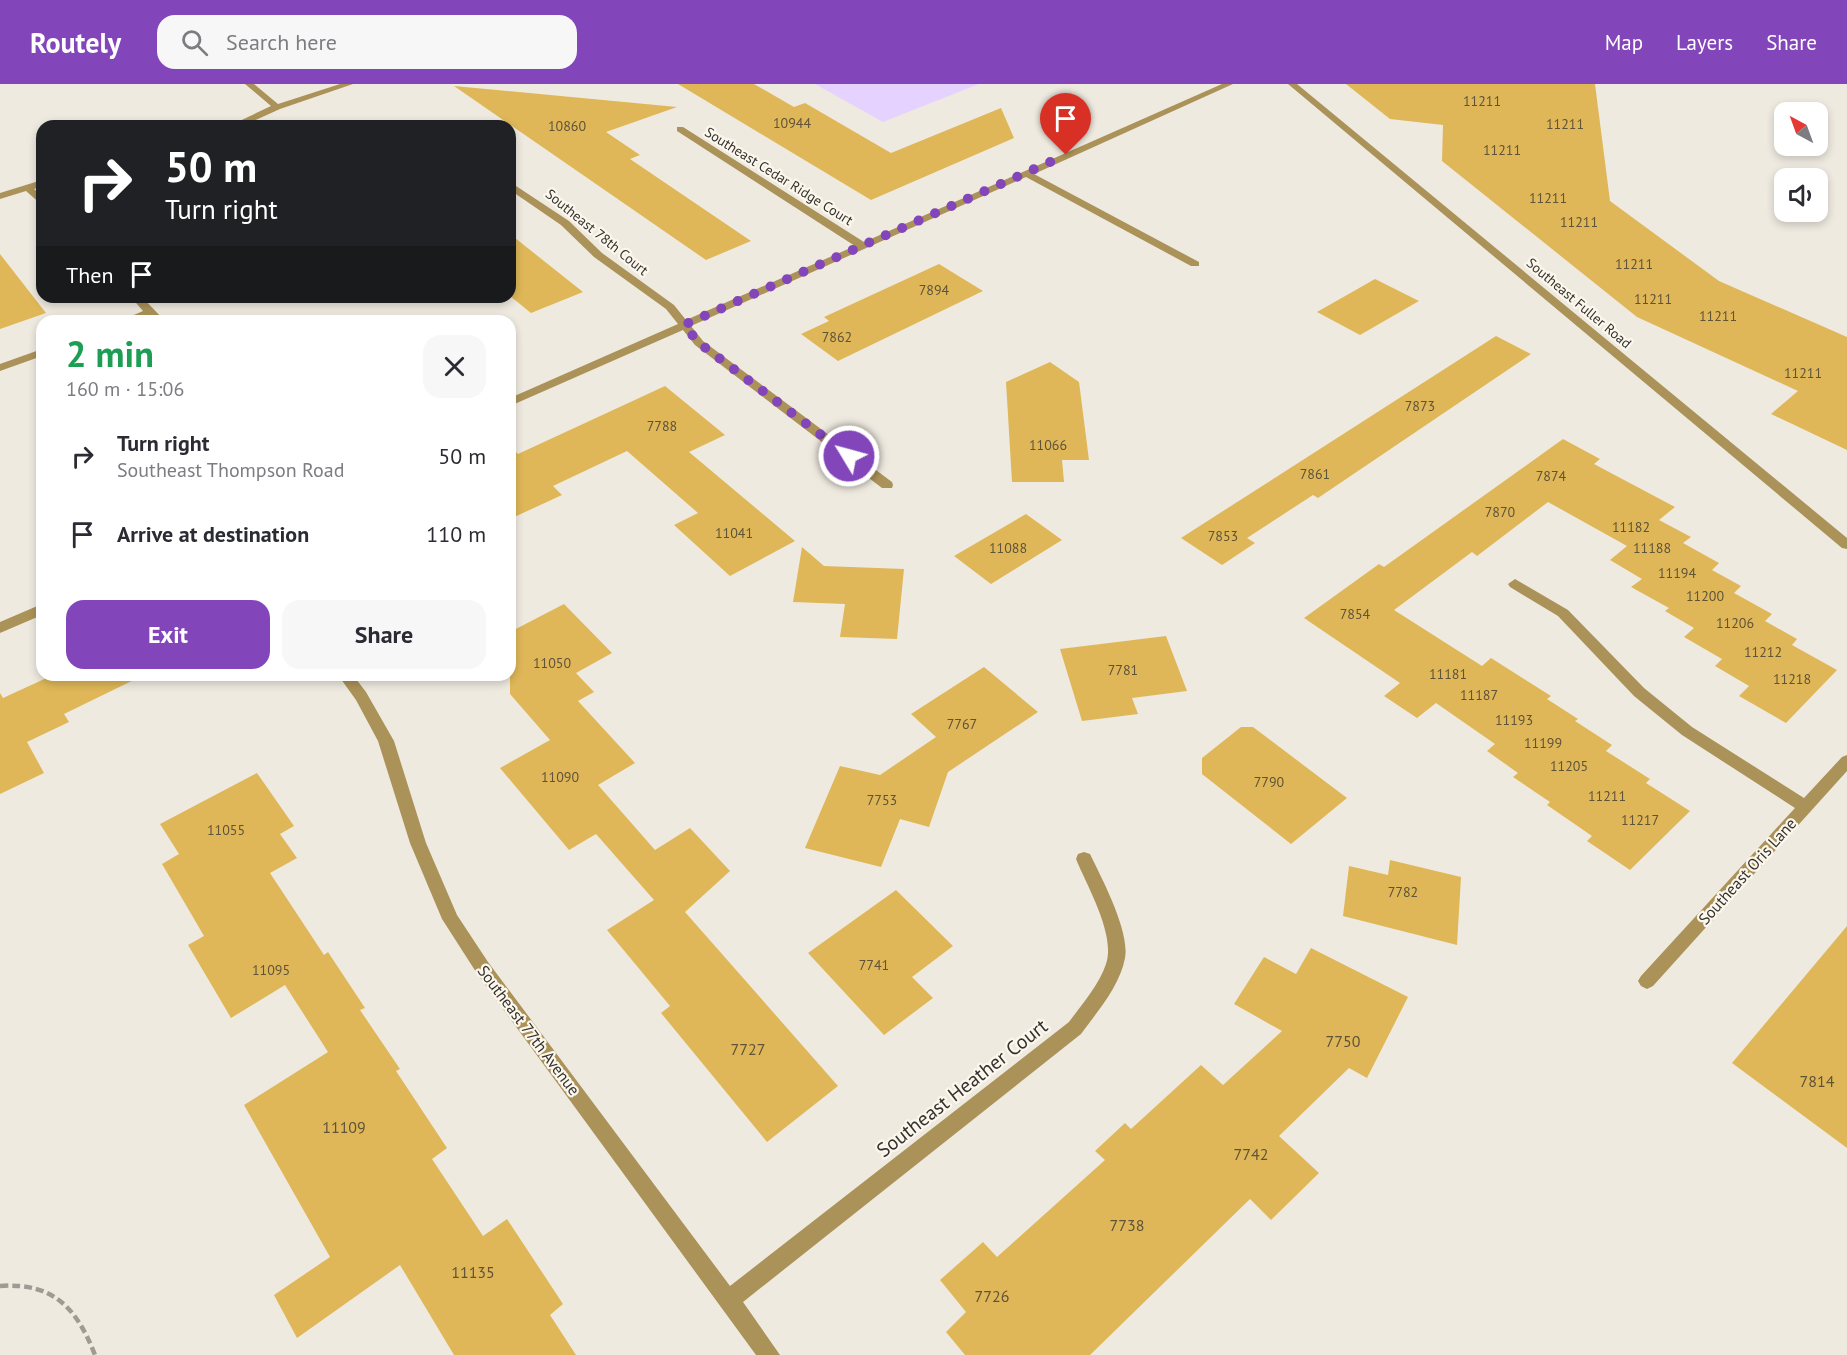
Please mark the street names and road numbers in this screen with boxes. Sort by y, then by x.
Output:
street label: Southeast Cedar Ridge Court [702,123,857,229]
street label: Southeast 78th Court [542,185,652,279]
street label: Southeast Fuller Road [1523,254,1635,352]
street label: Southeast Oris Lane [1694,813,1800,929]
street label: Southeast 77th Avenue [474,961,584,1099]
street label: Southeast Heather Court [871,1013,1053,1163]

